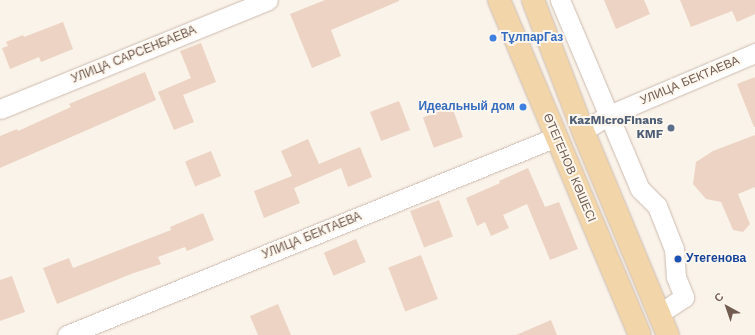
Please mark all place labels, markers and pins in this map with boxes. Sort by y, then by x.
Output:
place label: ТұлпарГаз [501,31,563,45]
marker: ТұлпарГаз [488,33,498,43]
place label: Идеальный дом [418,100,515,114]
marker: Идеальный дом [518,102,528,112]
place label: KazMicroFinans KMF [569,114,663,142]
marker: KazMicroFinans KMF [666,123,676,133]
place label: Утегенова [686,252,746,266]
marker: Утегенова [673,254,683,264]

